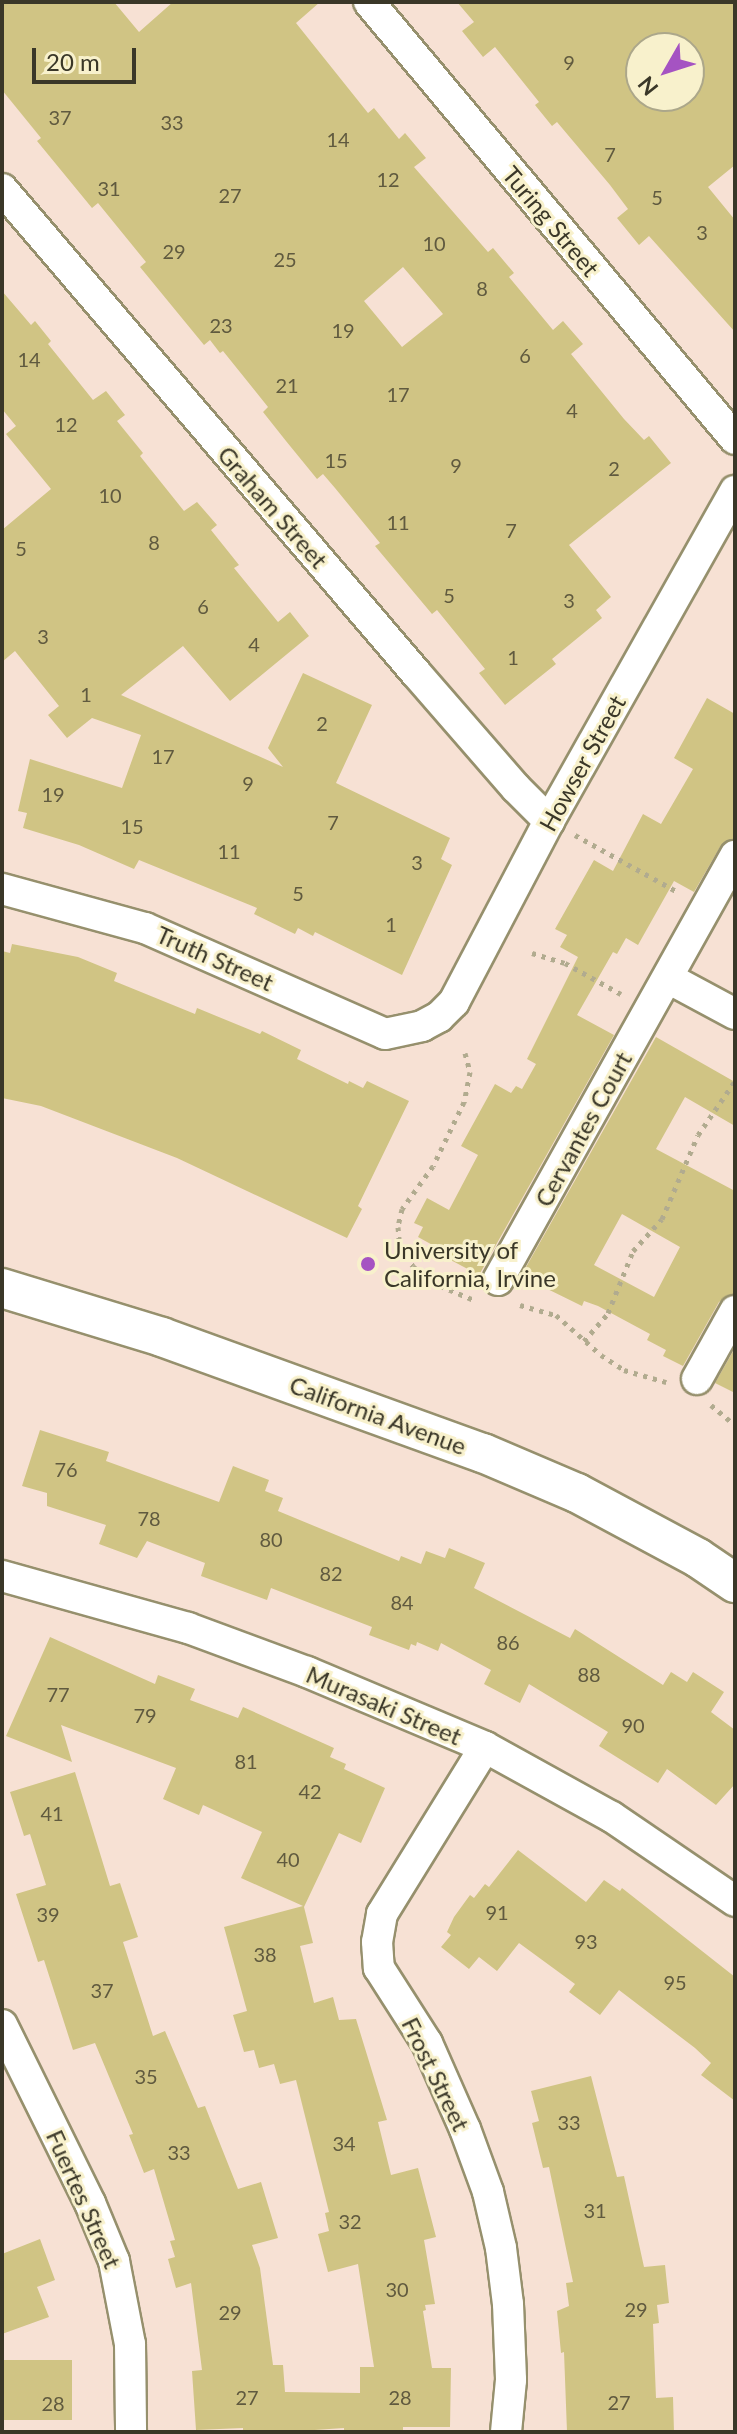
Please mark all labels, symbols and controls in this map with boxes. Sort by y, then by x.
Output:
scale bar [36,32,140,82]
north arrow [625,32,705,112]
text: 20 m [46,47,100,76]
house number: 9 [563,50,575,74]
text: N [632,71,663,101]
house number: 37 [48,105,72,129]
house number: 33 [160,110,184,134]
house number: 14 [326,127,350,151]
house number: 7 [604,142,616,166]
street label: Turing Street [497,160,605,282]
house number: 12 [376,167,400,191]
house number: 31 [97,176,121,200]
house number: 27 [218,183,242,207]
house number: 5 [651,185,663,209]
house number: 3 [696,220,708,244]
house number: 10 [422,231,446,255]
house number: 29 [162,239,186,263]
house number: 25 [273,247,297,271]
house number: 8 [476,276,488,300]
house number: 23 [209,313,233,337]
house number: 19 [331,318,355,342]
house number: 6 [519,343,531,367]
house number: 14 [17,347,41,371]
house number: 21 [275,373,299,397]
house number: 17 [386,382,410,406]
house number: 4 [566,398,578,422]
house number: 12 [54,412,78,436]
street label: Graham Street [212,440,334,574]
house number: 15 [324,448,348,472]
house number: 9 [450,453,462,477]
house number: 2 [608,456,620,480]
house number: 10 [98,483,122,507]
house number: 11 [386,510,410,534]
house number: 7 [505,518,517,542]
house number: 8 [148,530,160,554]
house number: 5 [15,536,27,560]
house number: 5 [443,583,455,607]
house number: 3 [563,588,575,612]
house number: 6 [197,594,209,618]
house number: 3 [37,624,49,648]
house number: 4 [248,632,260,656]
house number: 1 [507,645,519,669]
house number: 1 [80,682,92,706]
street label: Howser Street [533,690,631,836]
house number: 2 [316,711,328,735]
house number: 17 [151,744,175,768]
house number: 9 [242,771,254,795]
house number: 19 [41,782,65,806]
house number: 7 [327,810,339,834]
house number: 15 [120,814,144,838]
house number: 11 [217,839,241,863]
house number: 3 [411,850,423,874]
house number: 5 [292,881,304,905]
house number: 1 [385,912,397,936]
street label: Truth Street [152,919,278,997]
street label: Cervantes Court [529,1047,637,1211]
place label: University of California, Irvine [384,1236,556,1292]
marker: University of California, Irvine [359,1255,377,1273]
street label: California Avenue [285,1370,471,1460]
house number: 76 [54,1457,78,1481]
house number: 78 [137,1506,161,1530]
house number: 80 [259,1527,283,1551]
house number: 82 [319,1561,343,1585]
house number: 84 [390,1590,414,1614]
house number: 86 [496,1630,520,1654]
street label: Murasaki Street [302,1659,466,1751]
house number: 88 [577,1662,601,1686]
house number: 77 [46,1682,70,1706]
house number: 79 [133,1703,157,1727]
house number: 90 [621,1713,645,1737]
house number: 81 [234,1749,258,1773]
house number: 42 [298,1779,322,1803]
house number: 41 [40,1801,64,1825]
house number: 40 [276,1847,300,1871]
house number: 91 [485,1900,509,1924]
house number: 39 [36,1902,60,1926]
house number: 93 [574,1929,598,1953]
house number: 38 [253,1942,277,1966]
house number: 95 [663,1970,687,1994]
house number: 37 [90,1978,114,2002]
street label: Frost Street [396,2013,476,2135]
house number: 35 [134,2064,158,2088]
house number: 33 [557,2110,581,2134]
street label: Fuertes Street [41,2125,127,2273]
house number: 34 [332,2131,356,2155]
house number: 33 [167,2140,191,2164]
house number: 31 [583,2198,607,2222]
house number: 32 [338,2209,362,2233]
house number: 30 [385,2277,409,2301]
house number: 29 [624,2297,648,2321]
house number: 29 [218,2300,242,2324]
house number: 27 [235,2385,259,2409]
house number: 28 [388,2385,412,2409]
house number: 27 [607,2390,631,2414]
house number: 28 [41,2391,65,2415]

